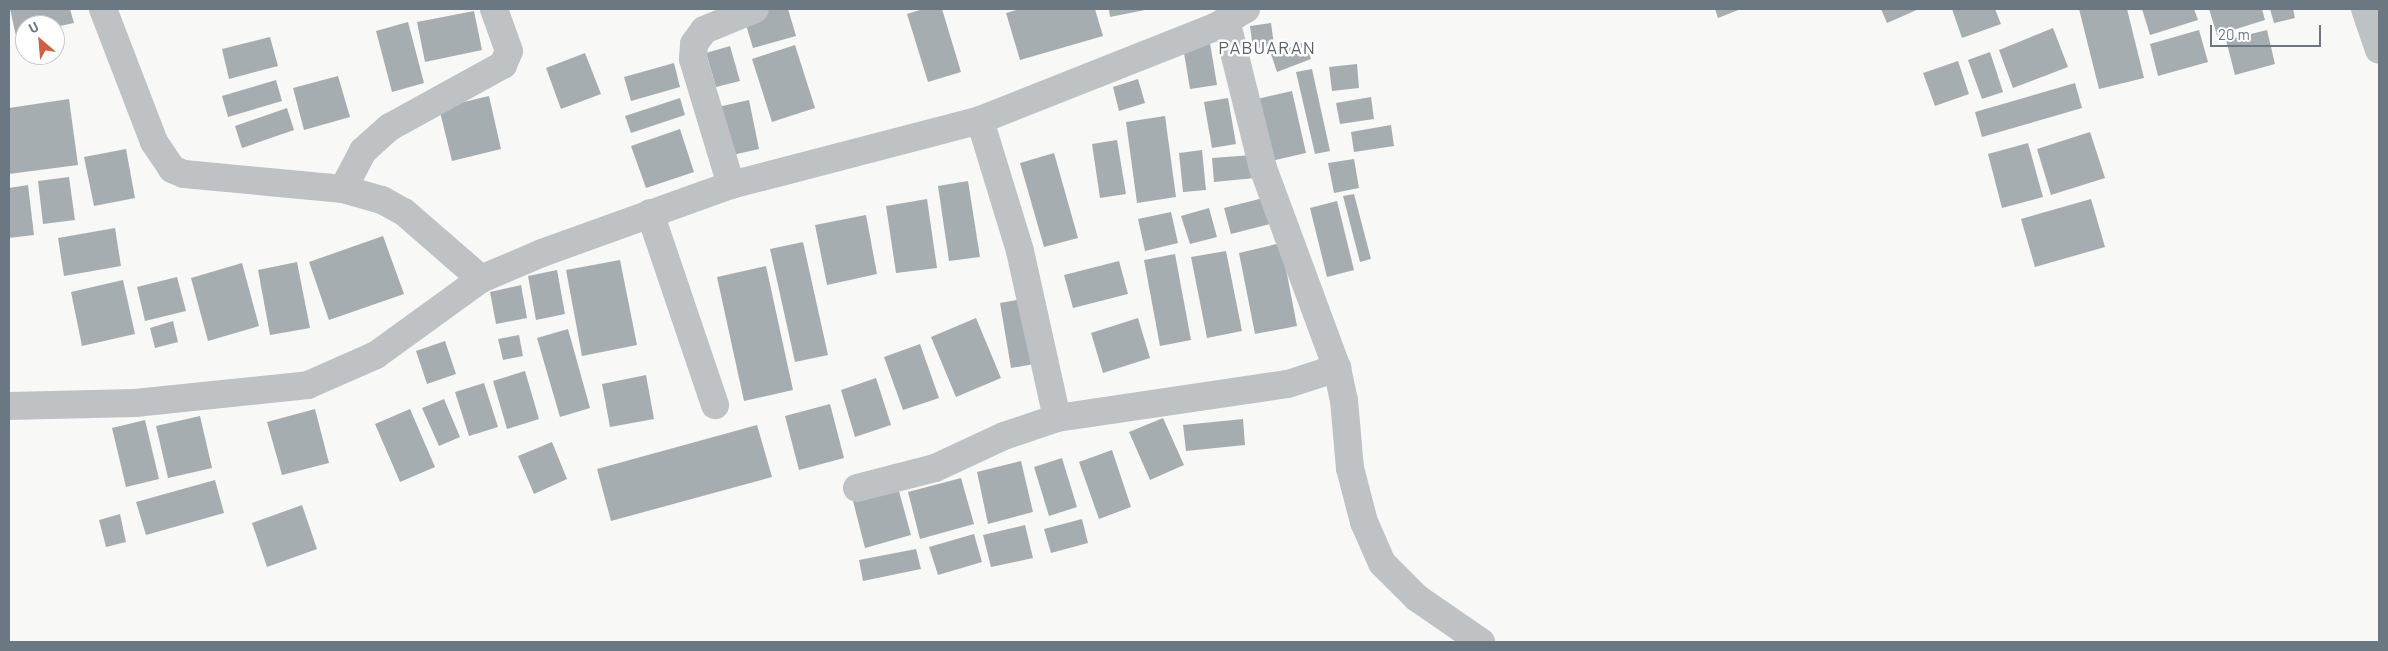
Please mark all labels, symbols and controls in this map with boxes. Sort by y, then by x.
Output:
north arrow [15,15,65,65]
scale bar [2213,15,2324,47]
text: U [26,18,41,37]
text: 20 m [2218,25,2250,43]
district label: PABUARAN [1217,36,1317,58]

